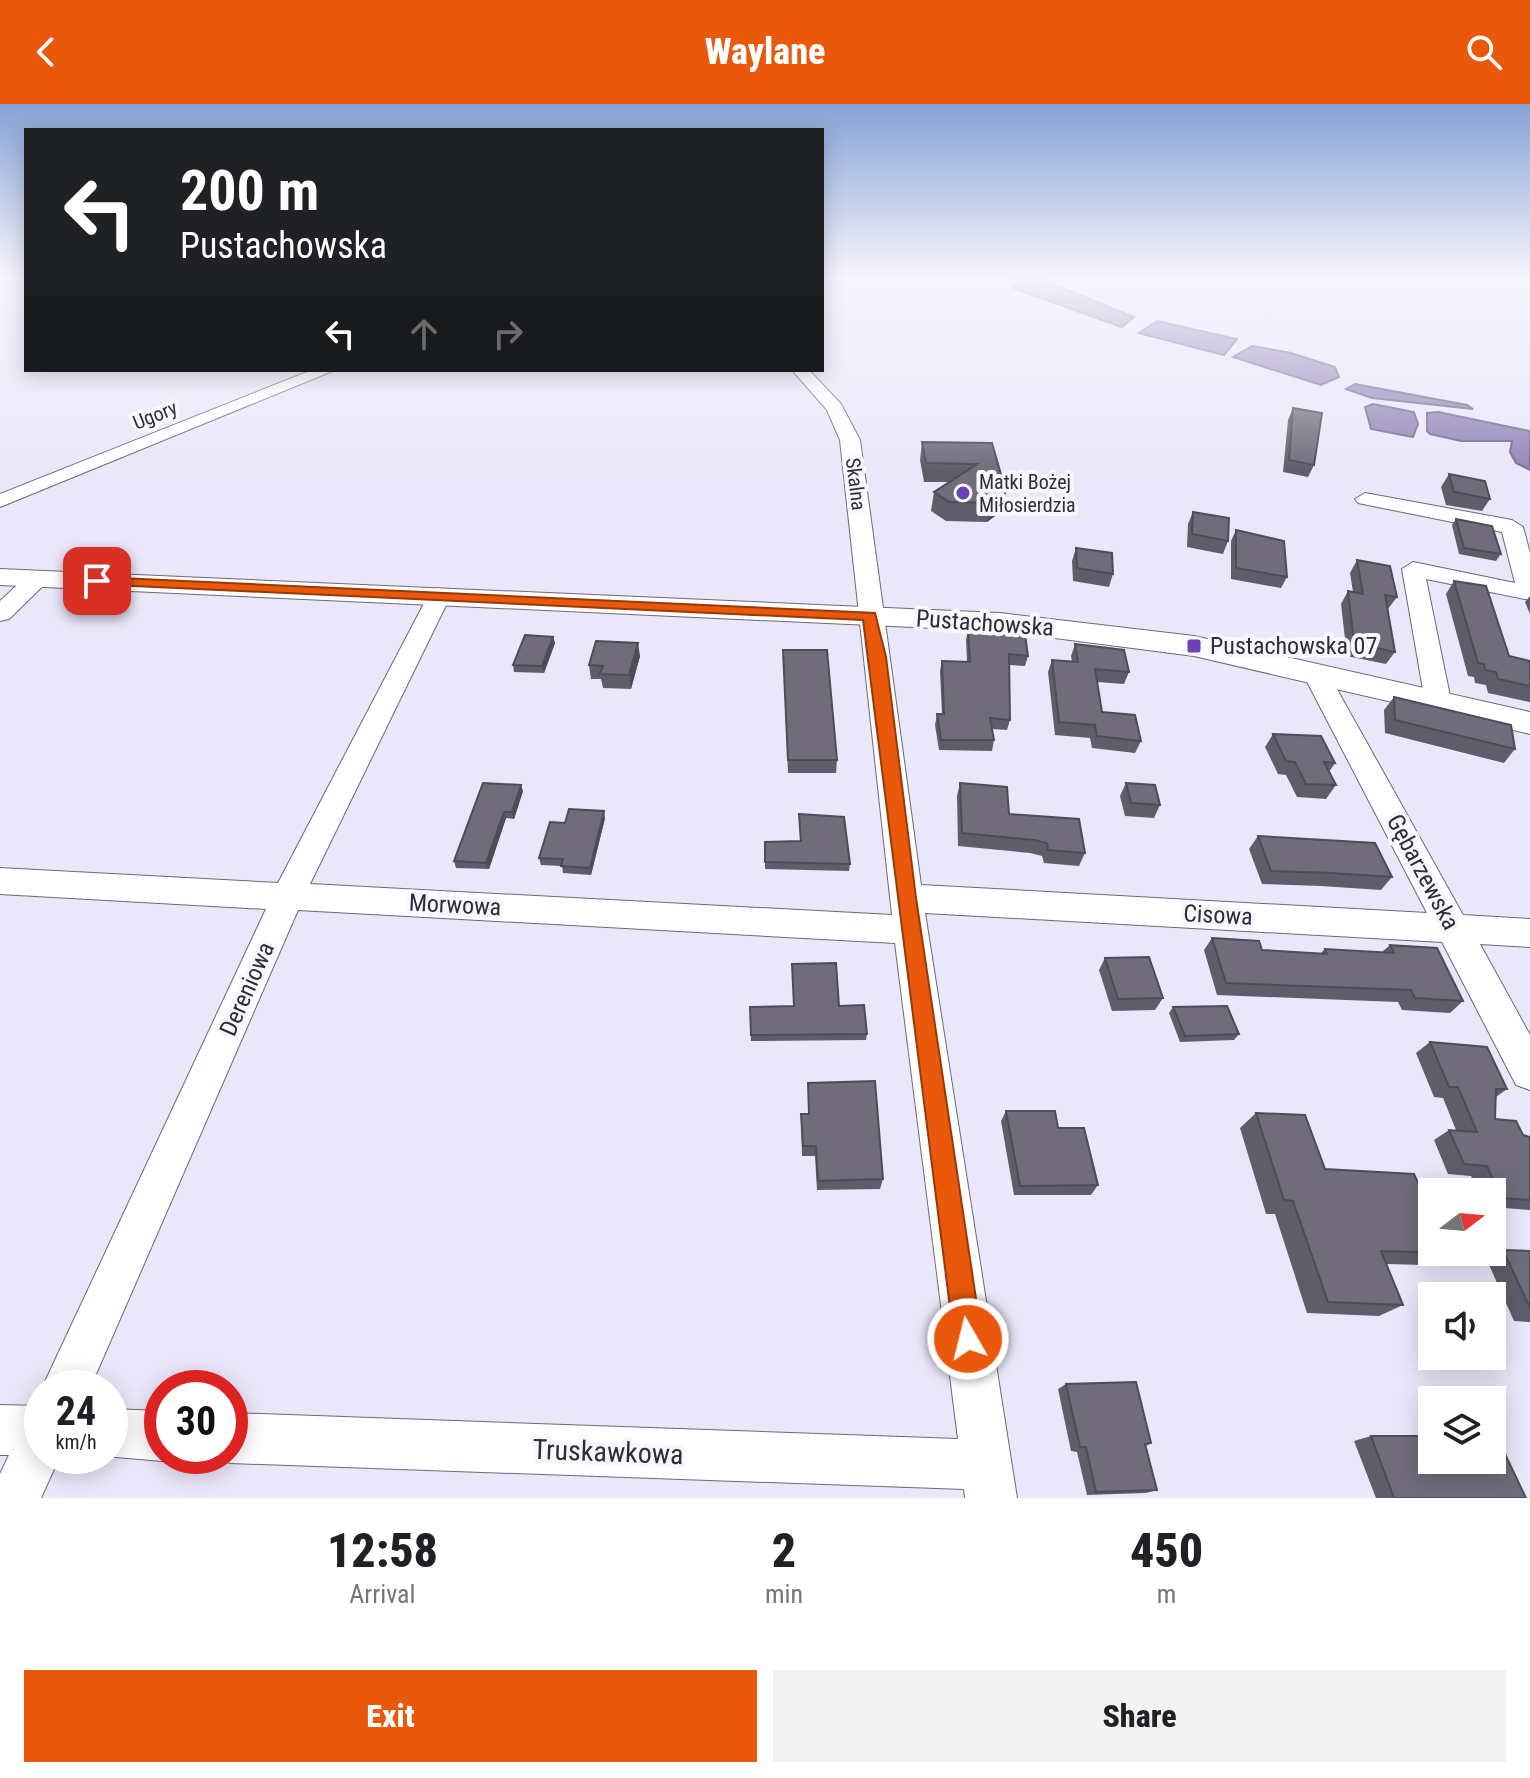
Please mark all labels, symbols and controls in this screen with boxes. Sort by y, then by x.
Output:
icon: back [24,30,68,74]
icon: search [1462,30,1506,74]
text: Waylane [705,31,825,73]
text: 200 m [180,158,319,224]
icon: left [48,160,152,264]
text: Pustachowska [180,225,387,267]
icon: left [318,312,362,356]
icon: ahead [402,312,446,356]
icon: right [486,312,530,356]
street label: Ugory [129,395,181,435]
street label: Skalna [841,456,871,512]
place label: Matki Bożej Miłosierdzia [979,470,1076,517]
marker: Matki Bożej Miłosierdzia [954,484,972,502]
pin [63,547,131,615]
icon: arrive [75,559,119,603]
street label: Pustachowska [915,604,1055,642]
place label: Pustachowska 07 [1210,632,1377,660]
marker: Pustachowska 07 [1185,637,1203,655]
street label: Gębarzewska [1381,810,1465,934]
street label: Morwowa [408,889,502,921]
street label: Cisowa [1183,899,1253,931]
street label: Dereniowa [214,938,280,1040]
north arrow [1418,1178,1506,1266]
map controls [1418,1178,1506,1474]
button: sound [1418,1282,1506,1370]
position arrow [926,1297,1010,1381]
speed limit sign: 30 [144,1370,248,1474]
button: layers [1418,1386,1506,1474]
text: 24 [56,1388,96,1435]
text: km/h [55,1430,97,1454]
street label: Truskawkowa [532,1433,684,1471]
text: 12:58 [327,1522,438,1579]
text: 2 [772,1522,796,1579]
text: 450 [1130,1522,1203,1579]
text: Arrival [349,1579,416,1609]
text: min [765,1579,803,1609]
text: m [1157,1579,1176,1609]
button: Exit [24,1670,757,1762]
button: Share [773,1670,1506,1762]

